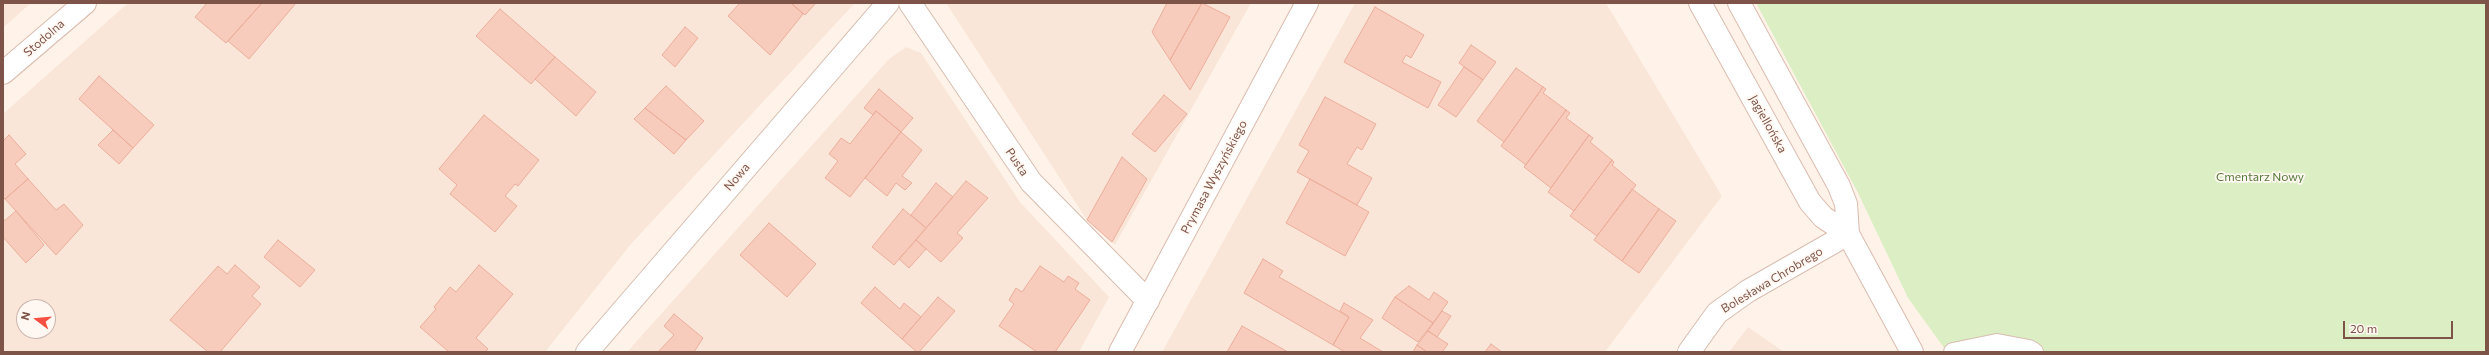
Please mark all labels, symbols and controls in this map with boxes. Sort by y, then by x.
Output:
street label: Stodolna [21,16,67,60]
street label: Jagiellońska [1746,92,1790,156]
street label: Prymasa Wyszyńskiego [1178,118,1250,236]
street label: Pusta [1002,145,1032,179]
street label: Nowa [721,160,753,194]
park label: Cmentarz Nowy [2216,170,2304,184]
street label: Bolesława Chrobrego [1719,244,1825,316]
north arrow [16,299,56,339]
text: N [18,310,32,322]
scale bar [2345,313,2455,339]
text: 20 m [2350,321,2377,335]

